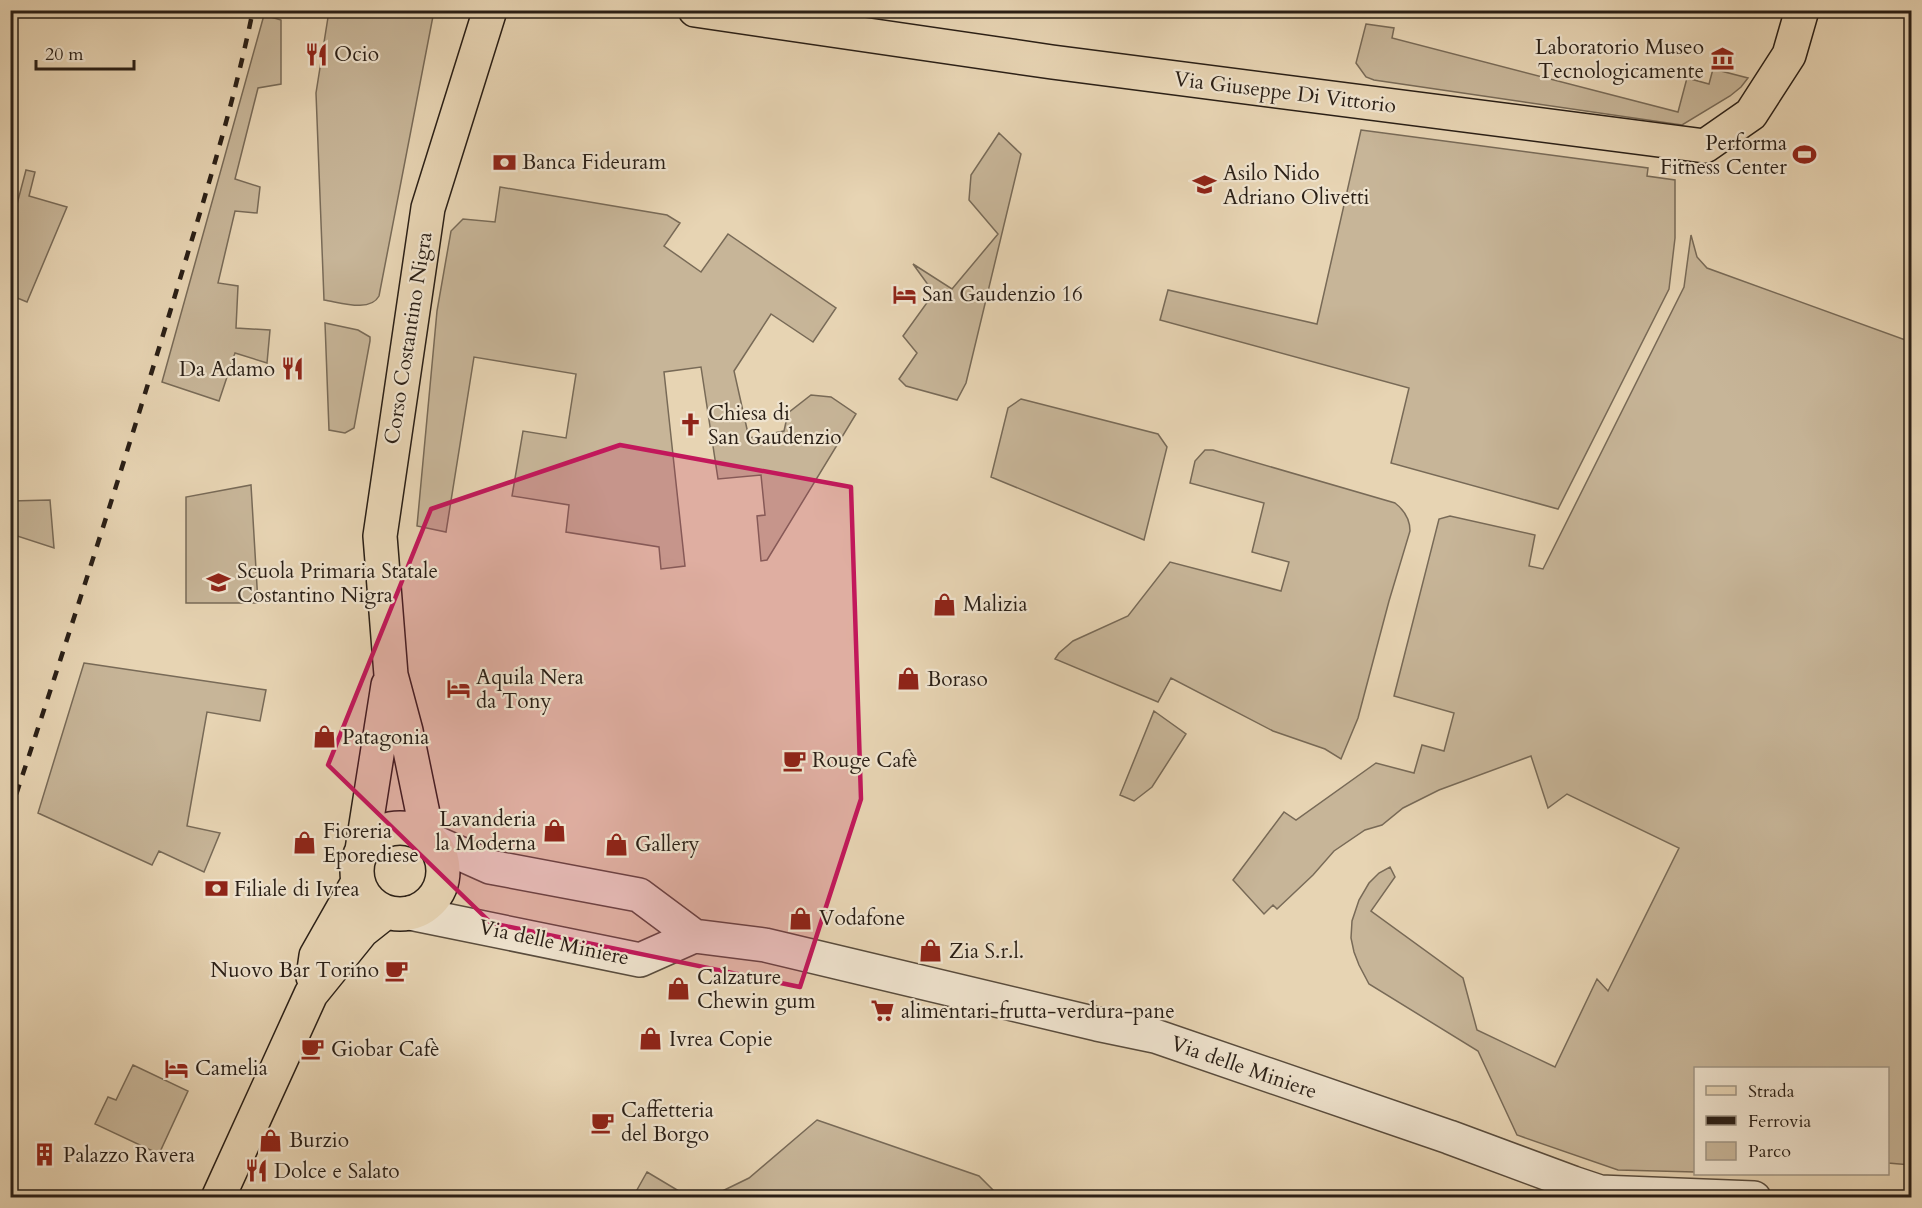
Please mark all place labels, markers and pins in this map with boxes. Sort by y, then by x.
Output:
place label: Laboratorio Museo Tecnologicamente [1535,33,1704,86]
place label: Ocio [334,40,379,69]
restaurant icon: Ocio [303,41,329,67]
museum icon: Laboratorio Museo Tecnologicamente [1709,46,1735,72]
place label: Performa Fitness Center [1660,129,1787,182]
sports icon: Performa Fitness Center [1792,142,1818,168]
place label: Banca Fideuram [522,148,666,177]
bank icon: Banca Fideuram [491,149,517,175]
place label: Asilo Nido Adriano Olivetti [1223,159,1370,212]
school or university icon: Asilo Nido Adriano Olivetti [1192,172,1218,198]
place label: San Gaudenzio 16 [922,280,1083,309]
hotel icon: San Gaudenzio 16 [891,281,917,307]
place label: Da Adamo [179,355,275,384]
restaurant icon: Da Adamo [280,356,306,382]
place label: Chiesa di San Gaudenzio [708,399,842,452]
church icon: Chiesa di San Gaudenzio [677,412,703,438]
place label: Scuola Primaria Statale Costantino Nigra [237,557,438,610]
school or university icon: Scuola Primaria Statale Costantino Nigra [206,570,232,596]
place label: Malizia [963,590,1027,619]
shop icon: Malizia [932,591,958,617]
place label: Aquila Nera da Tony [476,663,584,716]
place label: Boraso [927,665,988,694]
shop icon: Boraso [896,666,922,692]
hotel icon: Aquila Nera da Tony [445,676,471,702]
place label: Patagonia [342,723,429,752]
shop icon: Patagonia [311,724,337,750]
place label: Rouge Cafè [812,746,917,775]
cafe icon: Rouge Cafè [781,747,807,773]
place label: Lavanderia la Moderna [435,805,536,858]
place label: Fioreria Eporediese [323,817,419,870]
shop icon: Lavanderia la Moderna [541,818,567,844]
shop icon: Fioreria Eporediese [292,830,318,856]
place label: Gallery [635,830,700,859]
shop icon: Gallery [604,831,630,857]
place label: Filiale di Ivrea [234,875,360,904]
bank icon: Filiale di Ivrea [203,876,229,902]
place label: Vodafone [819,904,905,933]
shop icon: Vodafone [788,905,814,931]
place label: Zia S.r.l. [949,937,1024,966]
shop icon: Zia S.r.l. [918,938,944,964]
place label: Nuovo Bar Torino [210,956,379,985]
cafe icon: Nuovo Bar Torino [384,957,410,983]
place label: Calzature Chewin gum [697,963,816,1016]
shop icon: Calzature Chewin gum [666,976,692,1002]
place label: alimentari-frutta-verdura-pane [901,997,1175,1026]
supermarket icon: alimentari-frutta-verdura-pane [870,998,896,1024]
place label: Ivrea Copie [669,1025,773,1054]
shop icon: Ivrea Copie [638,1026,664,1052]
place label: Giobar Cafè [331,1035,440,1064]
cafe icon: Giobar Cafè [300,1036,326,1062]
place label: Camelia [195,1054,268,1083]
hotel icon: Camelia [164,1055,190,1081]
place label: Caffetteria del Borgo [621,1096,714,1149]
cafe icon: Caffetteria del Borgo [590,1109,616,1135]
place label: Burzio [289,1126,349,1155]
shop icon: Burzio [258,1127,284,1153]
place label: Palazzo Ravera [63,1141,195,1170]
building icon: Palazzo Ravera [32,1142,58,1168]
place label: Dolce e Salato [274,1157,400,1186]
restaurant icon: Dolce e Salato [243,1158,269,1184]

